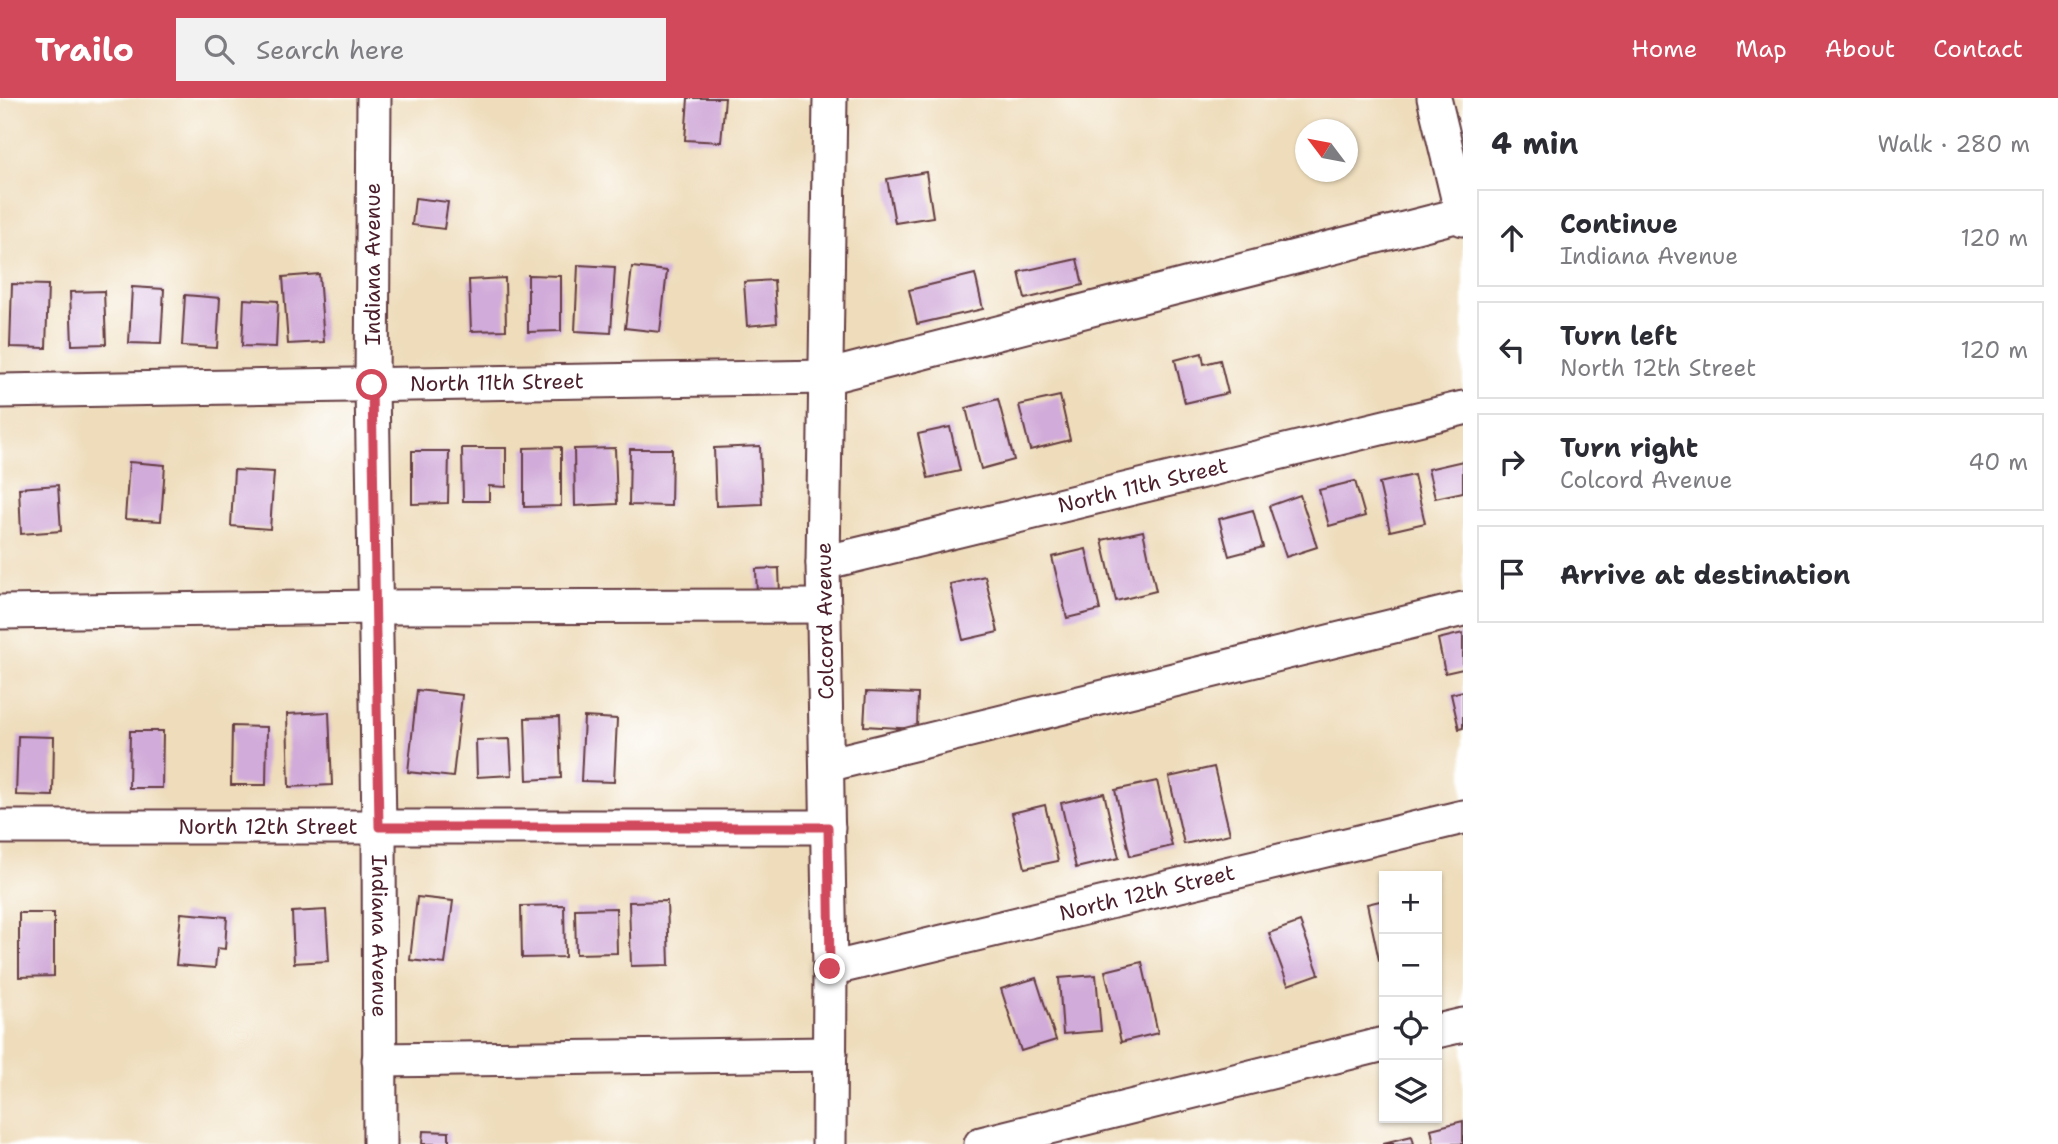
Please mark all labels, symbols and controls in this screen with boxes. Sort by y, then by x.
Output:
search box [176,18,666,81]
text: Trailo [35,27,134,72]
icon: search [200,30,238,68]
text: Search here [256,32,405,67]
text: Home [1631,33,1697,65]
text: Map [1735,33,1787,65]
text: About [1825,33,1895,65]
text: Contact [1933,33,2023,65]
north arrow [1295,119,1358,182]
text: 4 min [1491,123,1578,164]
text: Walk · 280 m [1877,129,2030,159]
street label: Indiana Avenue [359,183,387,345]
text: Continue [1560,206,1678,241]
icon: ahead [1493,219,1531,257]
text: 120 m [1960,223,2028,253]
text: Indiana Avenue [1560,241,1738,271]
text: Turn left [1560,318,1677,353]
icon: left [1493,331,1531,369]
text: 120 m [1960,335,2028,365]
text: North 12th Street [1560,353,1756,383]
street label: North 11th Street [410,367,584,398]
route start [356,369,387,400]
text: Turn right [1560,430,1698,465]
icon: right [1493,443,1531,481]
text: 40 m [1968,447,2028,477]
street label: North 11th Street [1055,451,1231,520]
text: Colcord Avenue [1560,465,1732,495]
street label: Colcord Avenue [810,542,840,700]
icon: arrive [1493,555,1531,593]
text: Arrive at destination [1560,557,1850,592]
street label: North 12th Street [178,813,358,841]
street label: Indiana Avenue [365,854,394,1017]
street label: North 12th Street [1056,858,1238,927]
map controls [1379,871,1442,1123]
button: + [1379,871,1442,934]
button: − [1379,934,1442,997]
route end [814,953,845,984]
button: locate [1379,997,1442,1060]
button: layers [1379,1060,1442,1123]

